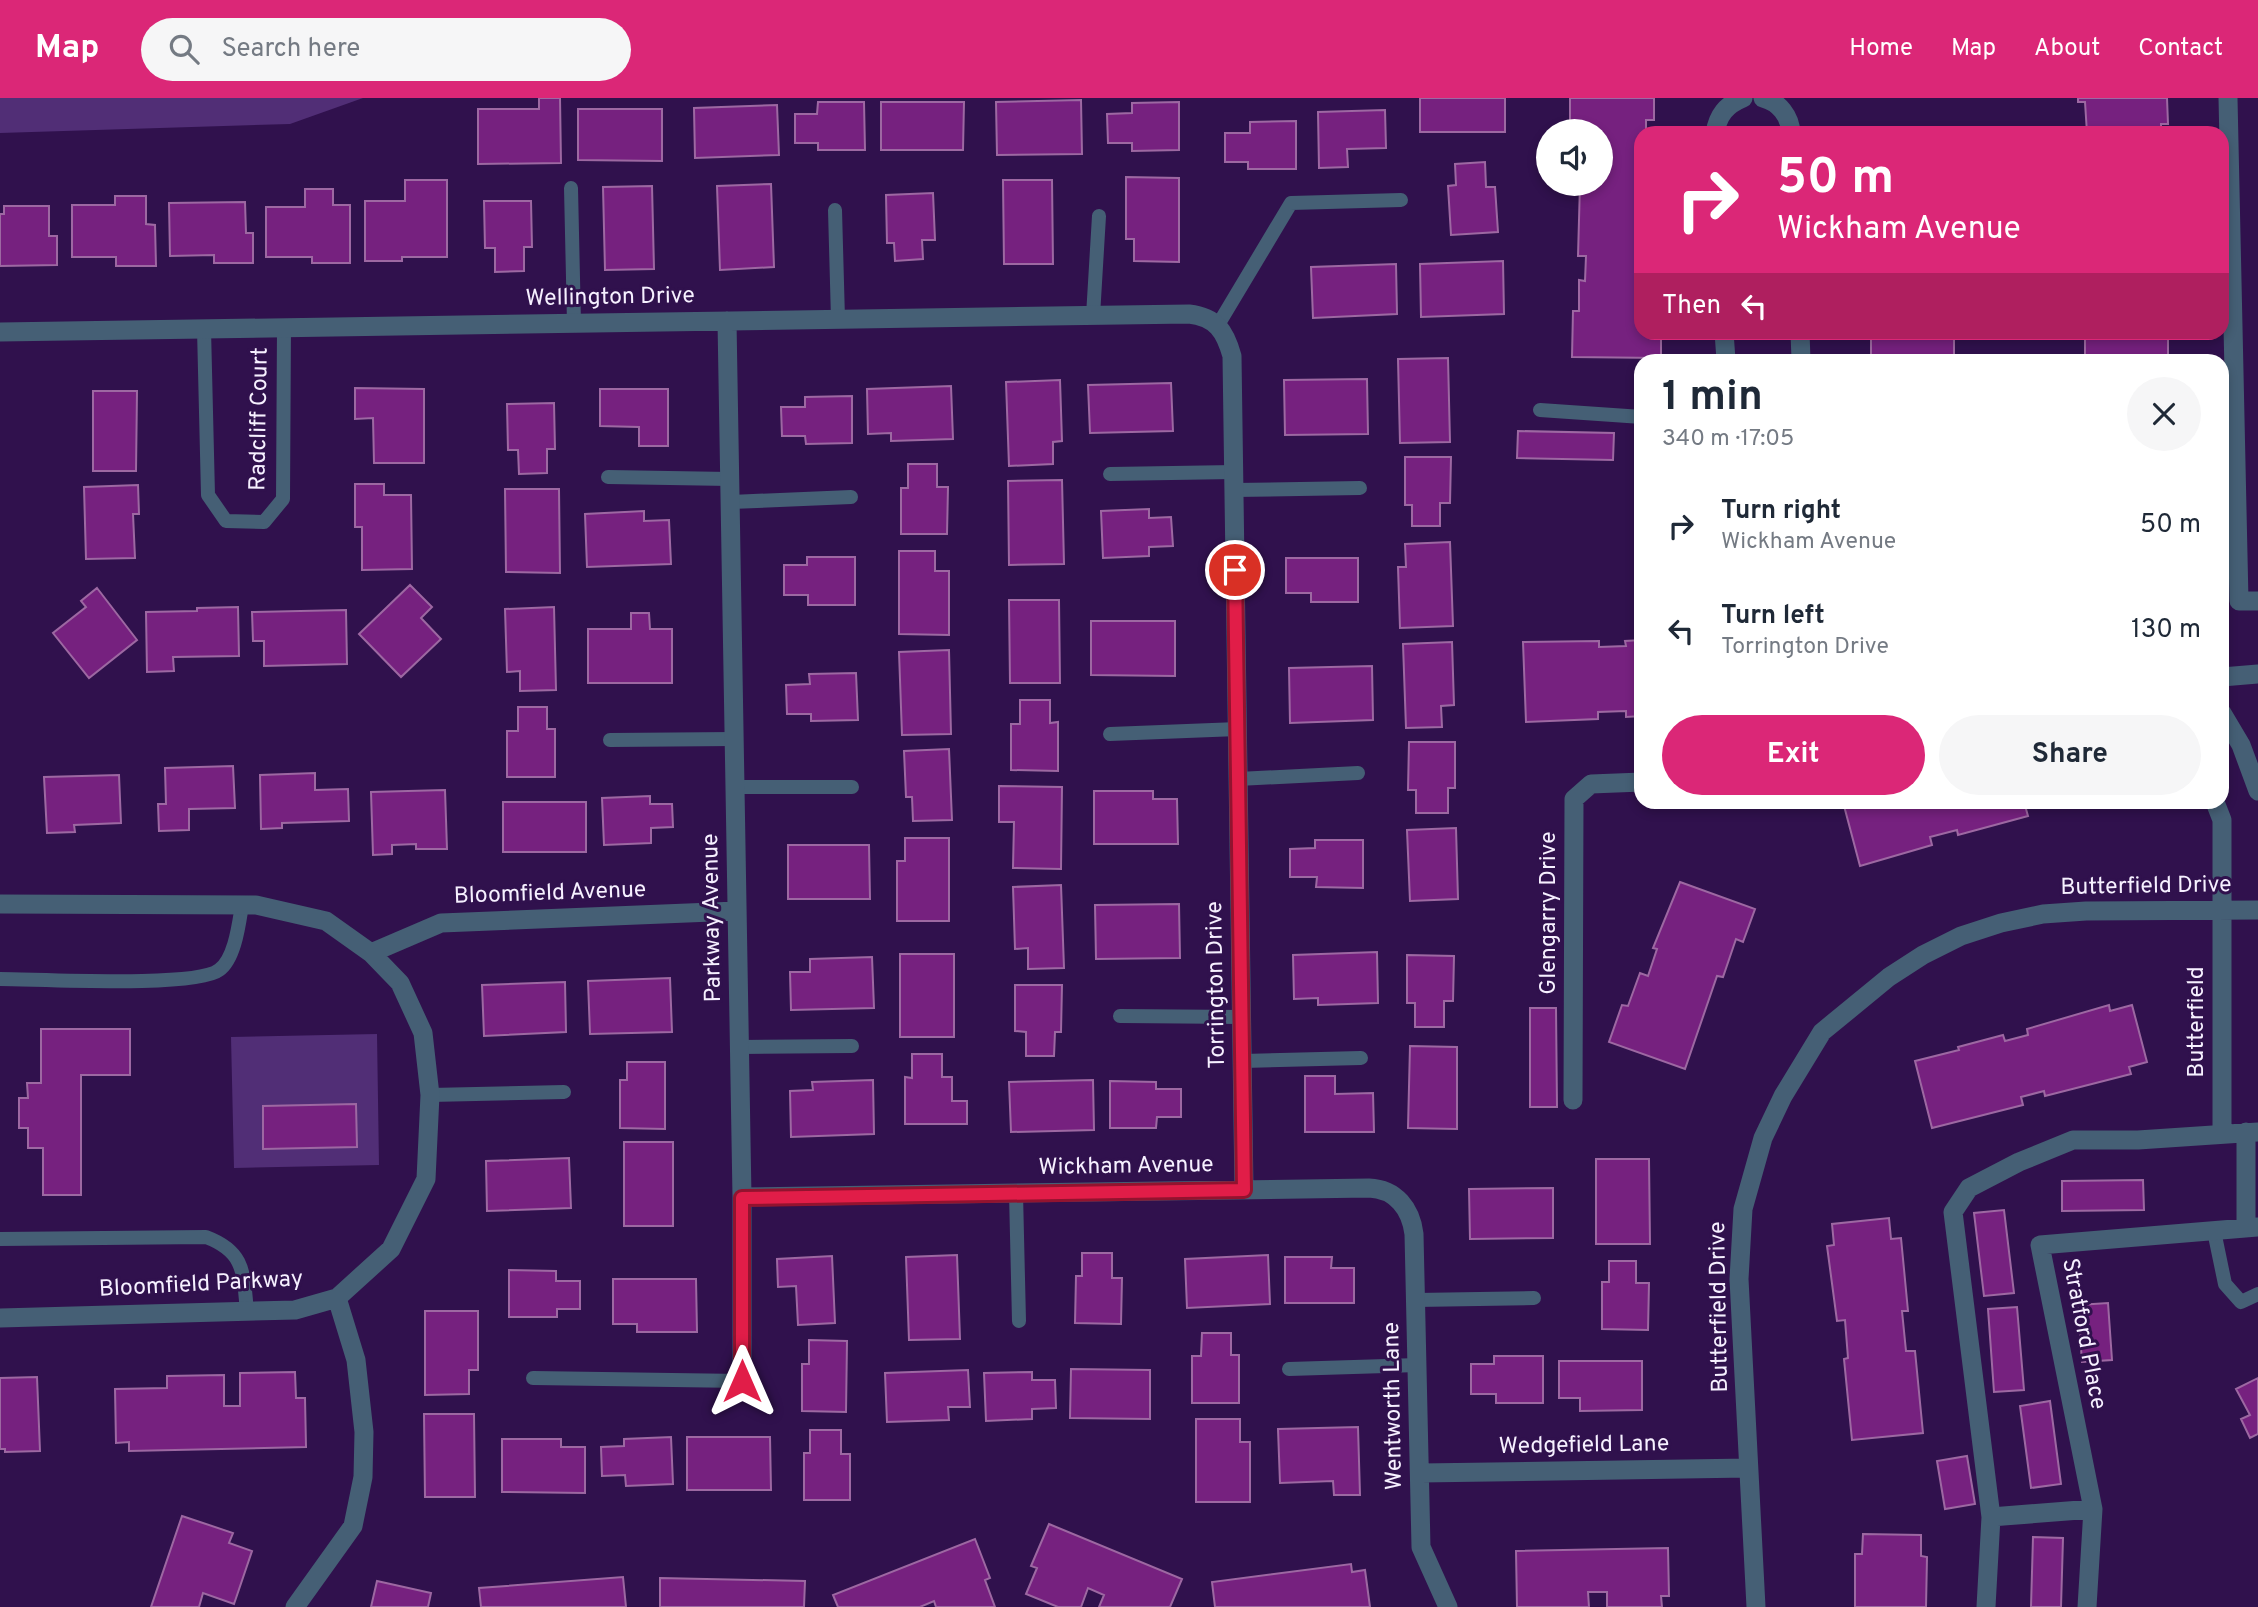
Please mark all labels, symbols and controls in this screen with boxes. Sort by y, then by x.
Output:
search box [141,18,631,81]
text: Map [35,28,99,70]
icon: search [165,30,203,68]
text: Search here [221,33,360,66]
text: Home [1849,34,1913,64]
text: Map [1951,34,1996,64]
text: About [2034,34,2100,64]
text: Contact [2138,34,2223,64]
map controls [1536,119,1613,196]
button: sound [1536,119,1613,196]
text: 50 m [1777,149,1894,211]
icon: right [1662,154,1753,245]
text: Wickham Avenue [1777,210,2021,250]
street label: Wellington Drive [525,282,695,314]
icon: left [1735,287,1773,325]
text: Then [1662,290,1721,323]
street label: Radcliff Court [244,347,276,491]
text: 1 min [1662,372,1763,425]
button: close [2127,377,2201,451]
text: 340 m · 17:05 [1662,425,1794,454]
text: Turn right [1721,495,1841,528]
icon: right [1662,507,1700,545]
text: 50 m [2140,509,2201,542]
text: Wickham Avenue [1721,528,1896,557]
pin [1205,540,1265,600]
icon: arrive [1216,551,1254,589]
text: Turn left [1721,600,1825,633]
icon: left [1662,612,1700,650]
text: 130 m [2131,614,2201,647]
text: Torrington Drive [1721,633,1889,662]
button: Exit [1662,715,1925,795]
button: Share [1939,715,2201,795]
street label: Glengarry Drive [1535,831,1564,995]
street label: Parkway Avenue [697,833,729,1003]
street label: Butterfield Drive [2060,871,2232,903]
street label: Bloomfield Avenue [453,876,647,912]
street label: Torrington Drive [1201,901,1233,1069]
street label: Butterfield [2183,966,2212,1078]
street label: Wickham Avenue [1038,1151,1214,1183]
street label: Butterfield Drive [1704,1221,1736,1393]
street label: Stratford Place [2054,1256,2112,1412]
street label: Bloomfield Parkway [98,1265,304,1305]
street label: Wentworth Lane [1378,1322,1410,1490]
position arrow [705,1344,779,1418]
street label: Wedgefield Lane [1499,1430,1669,1462]

